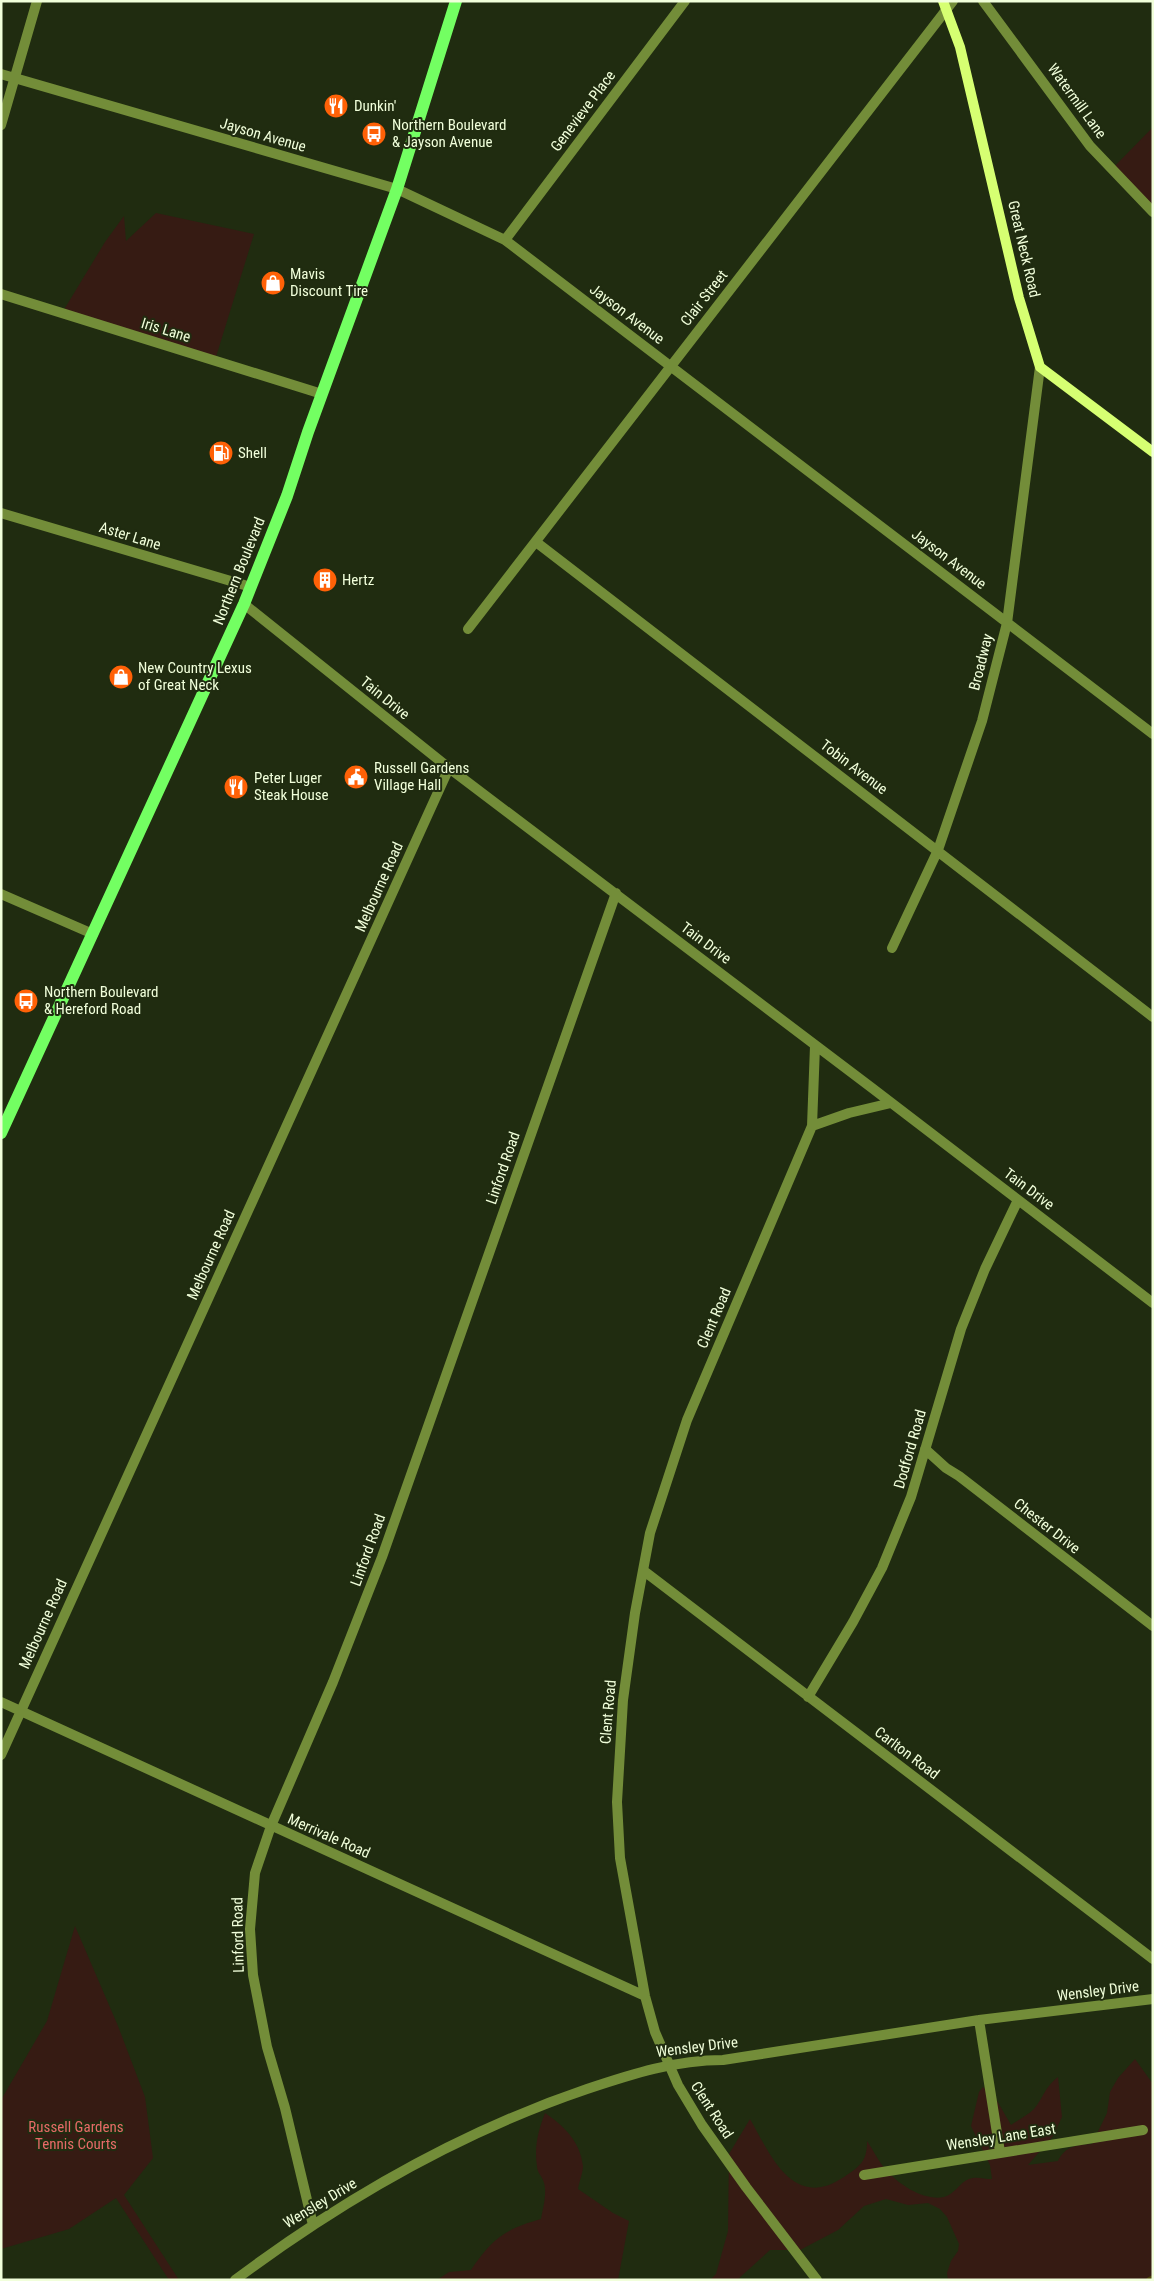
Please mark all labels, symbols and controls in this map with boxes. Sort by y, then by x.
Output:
street label: Watermill Lane [1044,60,1110,142]
street label: Genevieve Place [547,67,619,155]
restaurant icon: Dunkin' [323,93,349,119]
place label: Dunkin' [354,97,396,115]
street label: Jayson Avenue [218,114,308,156]
place label: Northern Boulevard & Jayson Avenue [392,116,506,151]
bus stop icon: Northern Boulevard & Jayson Avenue [361,121,387,147]
street label: Great Neck Road [1004,199,1044,299]
place label: Mavis Discount Tire [290,265,368,300]
street label: Clair Street [677,267,731,329]
shop icon: Mavis Discount Tire [260,270,286,296]
street label: Jayson Avenue [586,280,668,348]
street label: Iris Lane [139,314,193,346]
fuel station icon: Shell [208,440,234,466]
place label: Shell [238,444,267,462]
street label: Northern Boulevard [209,515,269,627]
street label: Aster Lane [97,518,163,554]
street label: Jayson Avenue [908,525,990,593]
building icon: Hertz [312,567,338,593]
place label: Hertz [342,571,374,589]
street label: Broadway [965,632,997,692]
place label: New Country Lexus of Great Neck [138,659,252,694]
shop icon: New Country Lexus of Great Neck [108,664,134,690]
street label: Tain Drive [357,673,413,723]
street label: Tobin Avenue [817,736,891,798]
place label: Russell Gardens Village Hall [374,759,469,794]
public building icon: Russell Gardens Village Hall [343,764,369,790]
place label: Peter Luger Steak House [254,769,329,804]
restaurant icon: Peter Luger Steak House [223,774,249,800]
street label: Melbourne Road [351,839,407,935]
street label: Tain Drive [677,918,735,968]
place label: Northern Boulevard & Hereford Road [44,983,158,1018]
bus stop icon: Northern Boulevard & Hereford Road [13,988,39,1014]
street label: Linford Road [482,1129,524,1207]
street label: Tain Drive [1000,1164,1058,1214]
street label: Melbourne Road [183,1207,239,1303]
street label: Clent Road [693,1285,735,1351]
street label: Dodford Road [890,1407,930,1491]
street label: Chester Drive [1010,1495,1084,1557]
street label: Linford Road [347,1511,389,1589]
street label: Melbourne Road [15,1576,71,1672]
street label: Clent Road [596,1679,620,1745]
street label: Carlton Road [871,1723,943,1783]
street label: Merrivale Road [285,1810,373,1862]
street label: Linford Road [228,1897,248,1973]
street label: Wensley Drive [1056,1977,1140,2005]
street label: Wensley Drive [655,2033,739,2061]
street label: Clent Road [687,2078,737,2142]
park label: Russell Gardens Tennis Courts [28,2118,124,2153]
street label: Wensley Lane East [945,2119,1057,2155]
street label: Wensley Drive [280,2174,360,2232]

